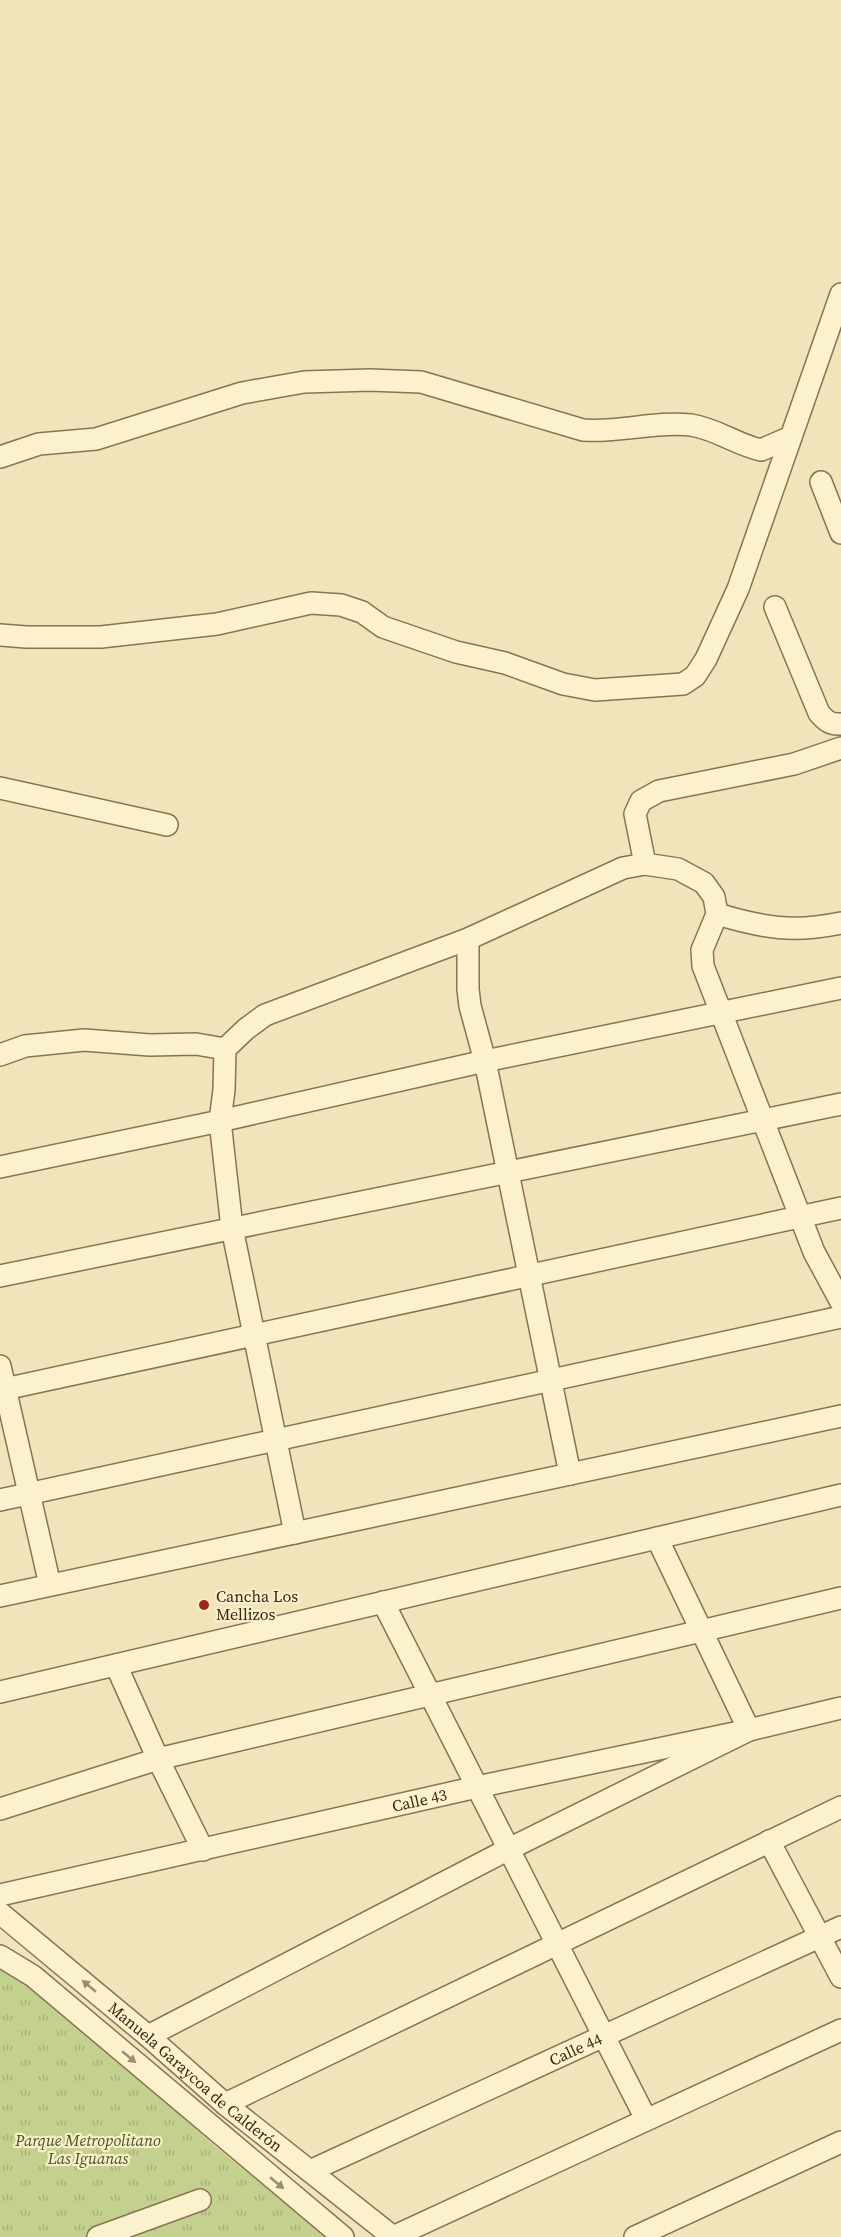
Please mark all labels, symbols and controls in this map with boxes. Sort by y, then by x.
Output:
place label: Cancha Los Mellizos [216,1585,298,1625]
marker: Cancha Los Mellizos [197,1598,211,1612]
street label: Calle 43 [390,1783,449,1817]
one-way arrow [82,1980,97,1993]
street label: Manuela Garaycoa de Calderón [104,1997,288,2157]
street label: Calle 44 [545,2027,605,2071]
one-way arrow [121,2050,136,2063]
park label: Parque Metropolitano Las Iguanas [14,2129,161,2169]
one-way arrow [270,2176,285,2189]

